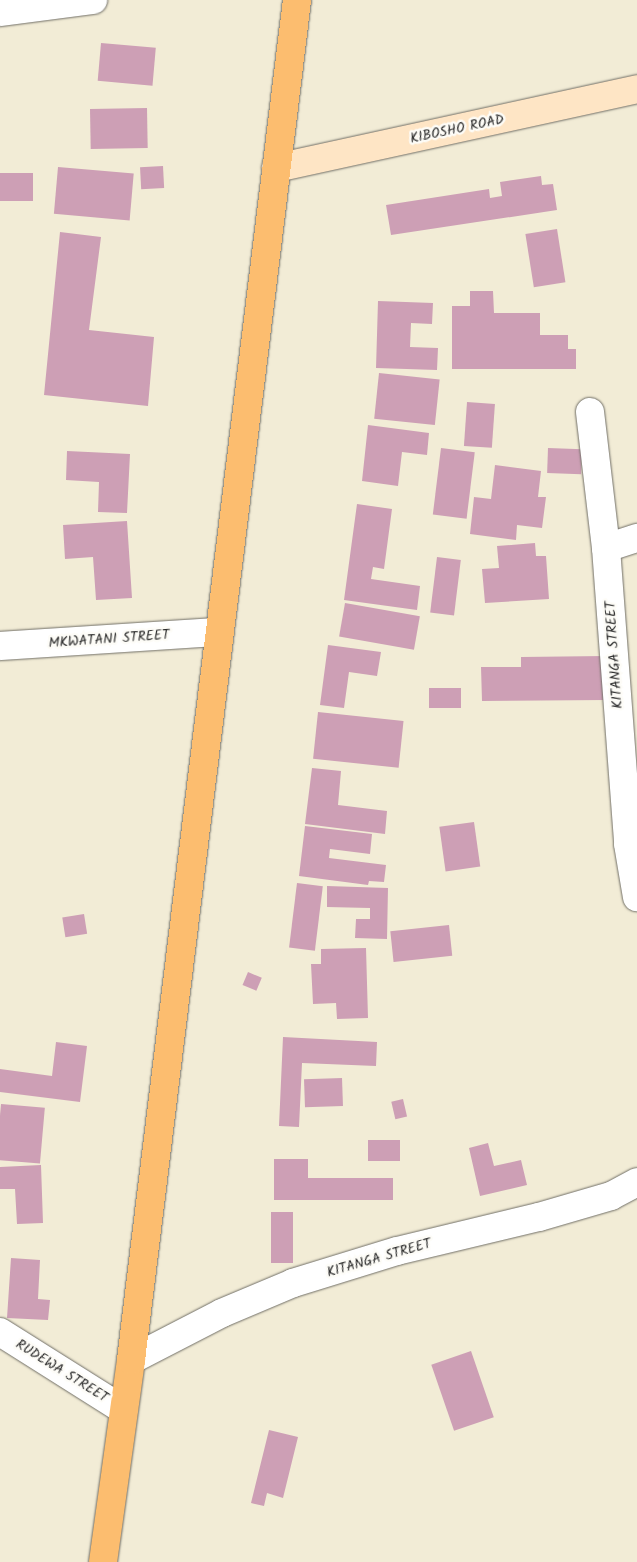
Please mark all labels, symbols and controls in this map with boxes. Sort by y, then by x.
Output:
street label: KIBOSHO ROAD [409,111,505,147]
street label: KITANGA STREET [602,601,626,709]
street label: MKWATANI STREET [48,626,170,652]
street label: KITANGA STREET [325,1235,433,1281]
street label: RUDEWA STREET [13,1336,111,1406]

